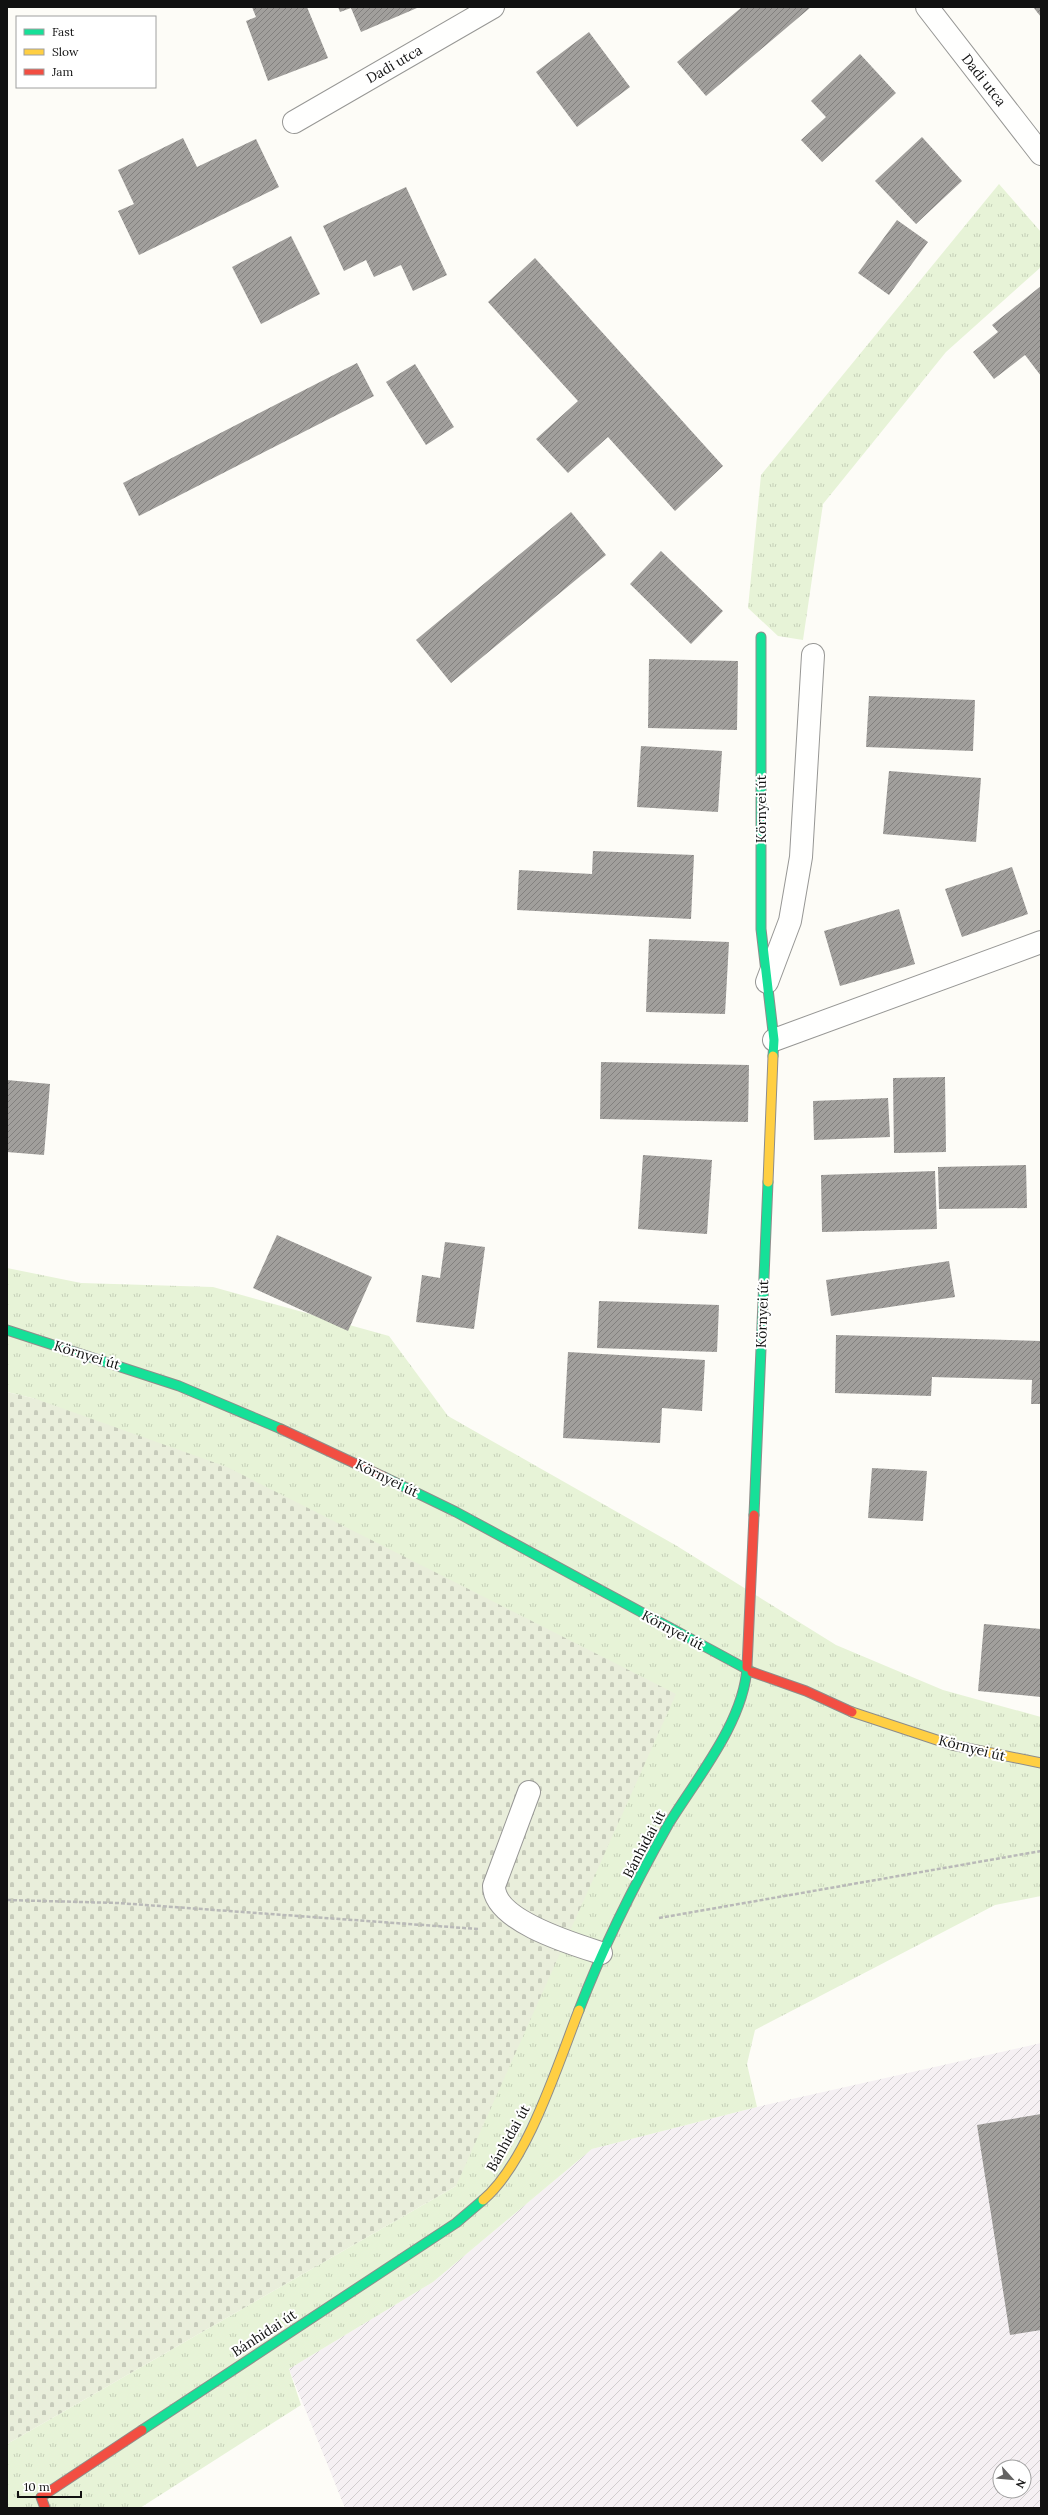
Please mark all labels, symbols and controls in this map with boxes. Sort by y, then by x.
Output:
legend [16,16,156,88]
text: Fast [52,24,75,39]
street label: Dadi utca [363,41,425,87]
text: Slow [52,44,79,59]
street label: Dadi utca [958,50,1010,110]
text: Jam [51,64,73,79]
street label: Környei út [752,774,770,843]
street label: Környei út [752,1279,772,1348]
street label: Környei út [52,1336,123,1374]
street label: Környei út [352,1455,422,1501]
street label: Környei út [639,1606,708,1654]
street label: Környei út [937,1731,1008,1765]
street label: Bánhidai út [619,1807,670,1881]
street label: Bánhidai út [482,2101,534,2175]
street label: Bánhidai út [228,2305,300,2361]
north arrow [992,2459,1032,2499]
scale bar [18,2473,81,2499]
text: N [1013,2477,1029,2491]
text: 10 m [24,2479,50,2494]

